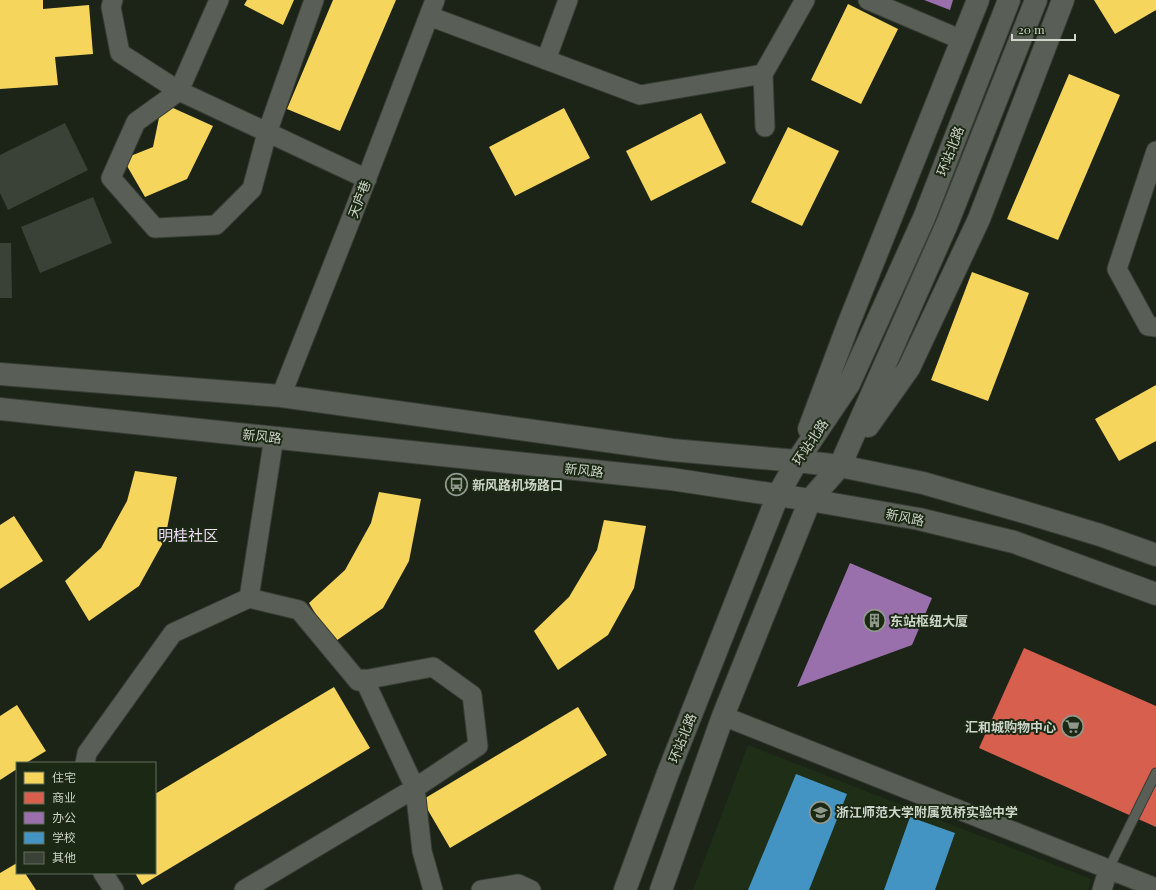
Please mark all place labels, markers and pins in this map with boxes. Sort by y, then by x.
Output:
bus stop icon: 新风路机场路口 [444,472,470,498]
place label: 新风路机场路口 [472,476,563,493]
building icon: 东站枢纽大厦 [861,608,887,634]
place label: 东站枢纽大厦 [890,612,968,629]
supermarket icon: 汇和城购物中心 [1059,714,1085,740]
place label: 汇和城购物中心 [965,718,1056,735]
school or university icon: 浙江师范大学附属笕桥实验中学 [808,799,834,825]
place label: 浙江师范大学附属笕桥实验中学 [836,803,1018,820]

